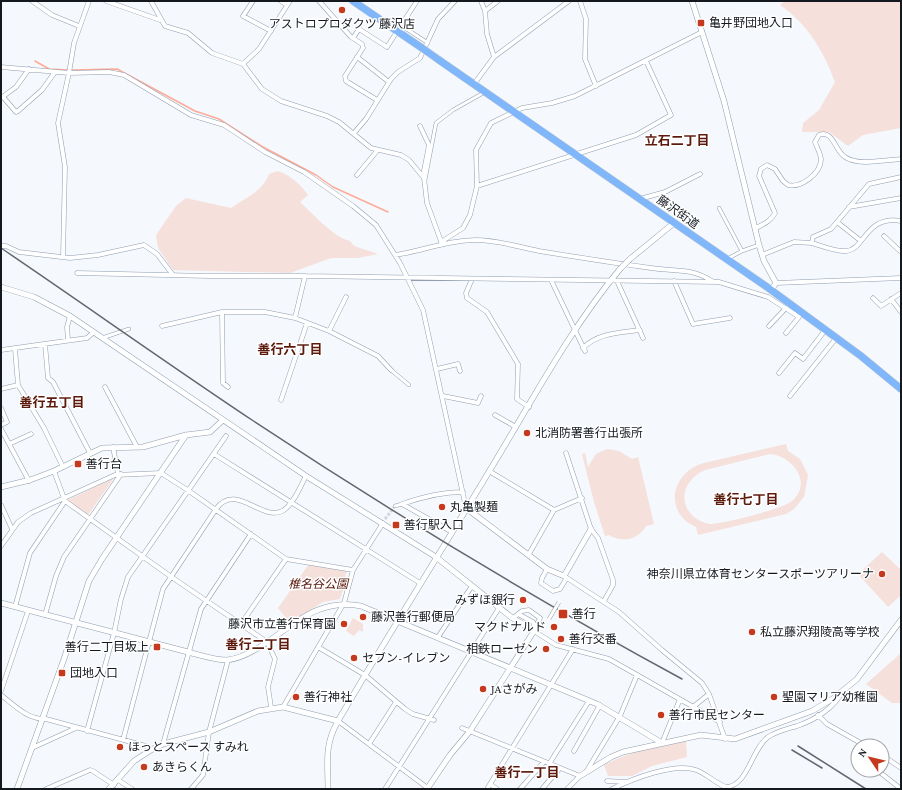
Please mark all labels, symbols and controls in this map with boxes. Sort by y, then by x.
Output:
marker: アストロプロダクツ 藤沢店 [337,5,347,15]
place label: 亀井野団地入口 [709,16,793,30]
place label: アストロプロダクツ 藤沢店 [269,17,415,31]
marker: 亀井野団地入口 [696,18,706,28]
district label: 立石二丁目 [644,133,710,148]
street label: 藤沢街道 [654,192,702,232]
district label: 善行六丁目 [257,342,323,357]
district label: 善行五丁目 [19,395,85,410]
place label: 北消防署善行出張所 [535,426,643,440]
marker: 北消防署善行出張所 [522,428,532,438]
place label: 善行台 [86,457,122,471]
marker: 善行台 [73,459,83,469]
district label: 善行七丁目 [713,492,779,507]
place label: 丸亀製麺 [450,500,498,514]
marker: 丸亀製麺 [437,502,447,512]
place label: 善行駅入口 [404,518,464,532]
marker: 善行駅入口 [391,520,401,530]
place label: 神奈川県立体育センタースポーツアリーナ [647,567,874,581]
marker: 神奈川県立体育センタースポーツアリーナ [877,569,887,579]
park label: 椎名谷公園 [288,577,350,591]
place label: みずほ銀行 [455,593,515,607]
marker: みずほ銀行 [518,595,528,605]
place label: 善行 [572,607,596,621]
marker: 善行 [557,608,569,620]
place label: 藤沢善行郵便局 [371,610,455,624]
marker: 藤沢善行郵便局 [358,612,368,622]
place label: 藤沢市立善行保育園 [228,617,336,631]
marker: 藤沢市立善行保育園 [339,619,349,629]
place label: マクドナルド [474,620,546,634]
marker: マクドナルド [549,622,559,632]
place label: 私立藤沢翔陵高等学校 [760,625,880,639]
marker: 私立藤沢翔陵高等学校 [747,627,757,637]
place label: 善行交番 [569,632,617,646]
marker: 善行交番 [556,634,566,644]
district label: 善行二丁目 [225,637,291,652]
place label: 善行二丁目坂上 [65,640,149,654]
marker: 善行二丁目坂上 [152,642,162,652]
place label: 相鉄ローゼン [466,642,538,656]
marker: 相鉄ローゼン [541,644,551,654]
place label: セブン-イレブン [362,651,450,665]
marker: セブン-イレブン [349,653,359,663]
place label: 団地入口 [70,666,118,680]
marker: 団地入口 [57,668,67,678]
place label: JAさがみ [490,682,537,696]
marker: JAさがみ [478,684,488,694]
place label: 善行神社 [304,690,352,704]
place label: 聖園マリア幼稚園 [782,690,878,704]
marker: 善行神社 [291,692,301,702]
marker: 聖園マリア幼稚園 [769,692,779,702]
place label: 善行市民センター [669,708,765,722]
marker: 善行市民センター [656,710,666,720]
north arrow [850,738,890,778]
place label: ほっとスペース すみれ [128,740,249,754]
marker: ほっとスペース すみれ [115,742,125,752]
text: N [855,745,869,759]
place label: あきらくん [152,760,212,774]
marker: あきらくん [139,762,149,772]
district label: 善行一丁目 [494,765,560,780]

